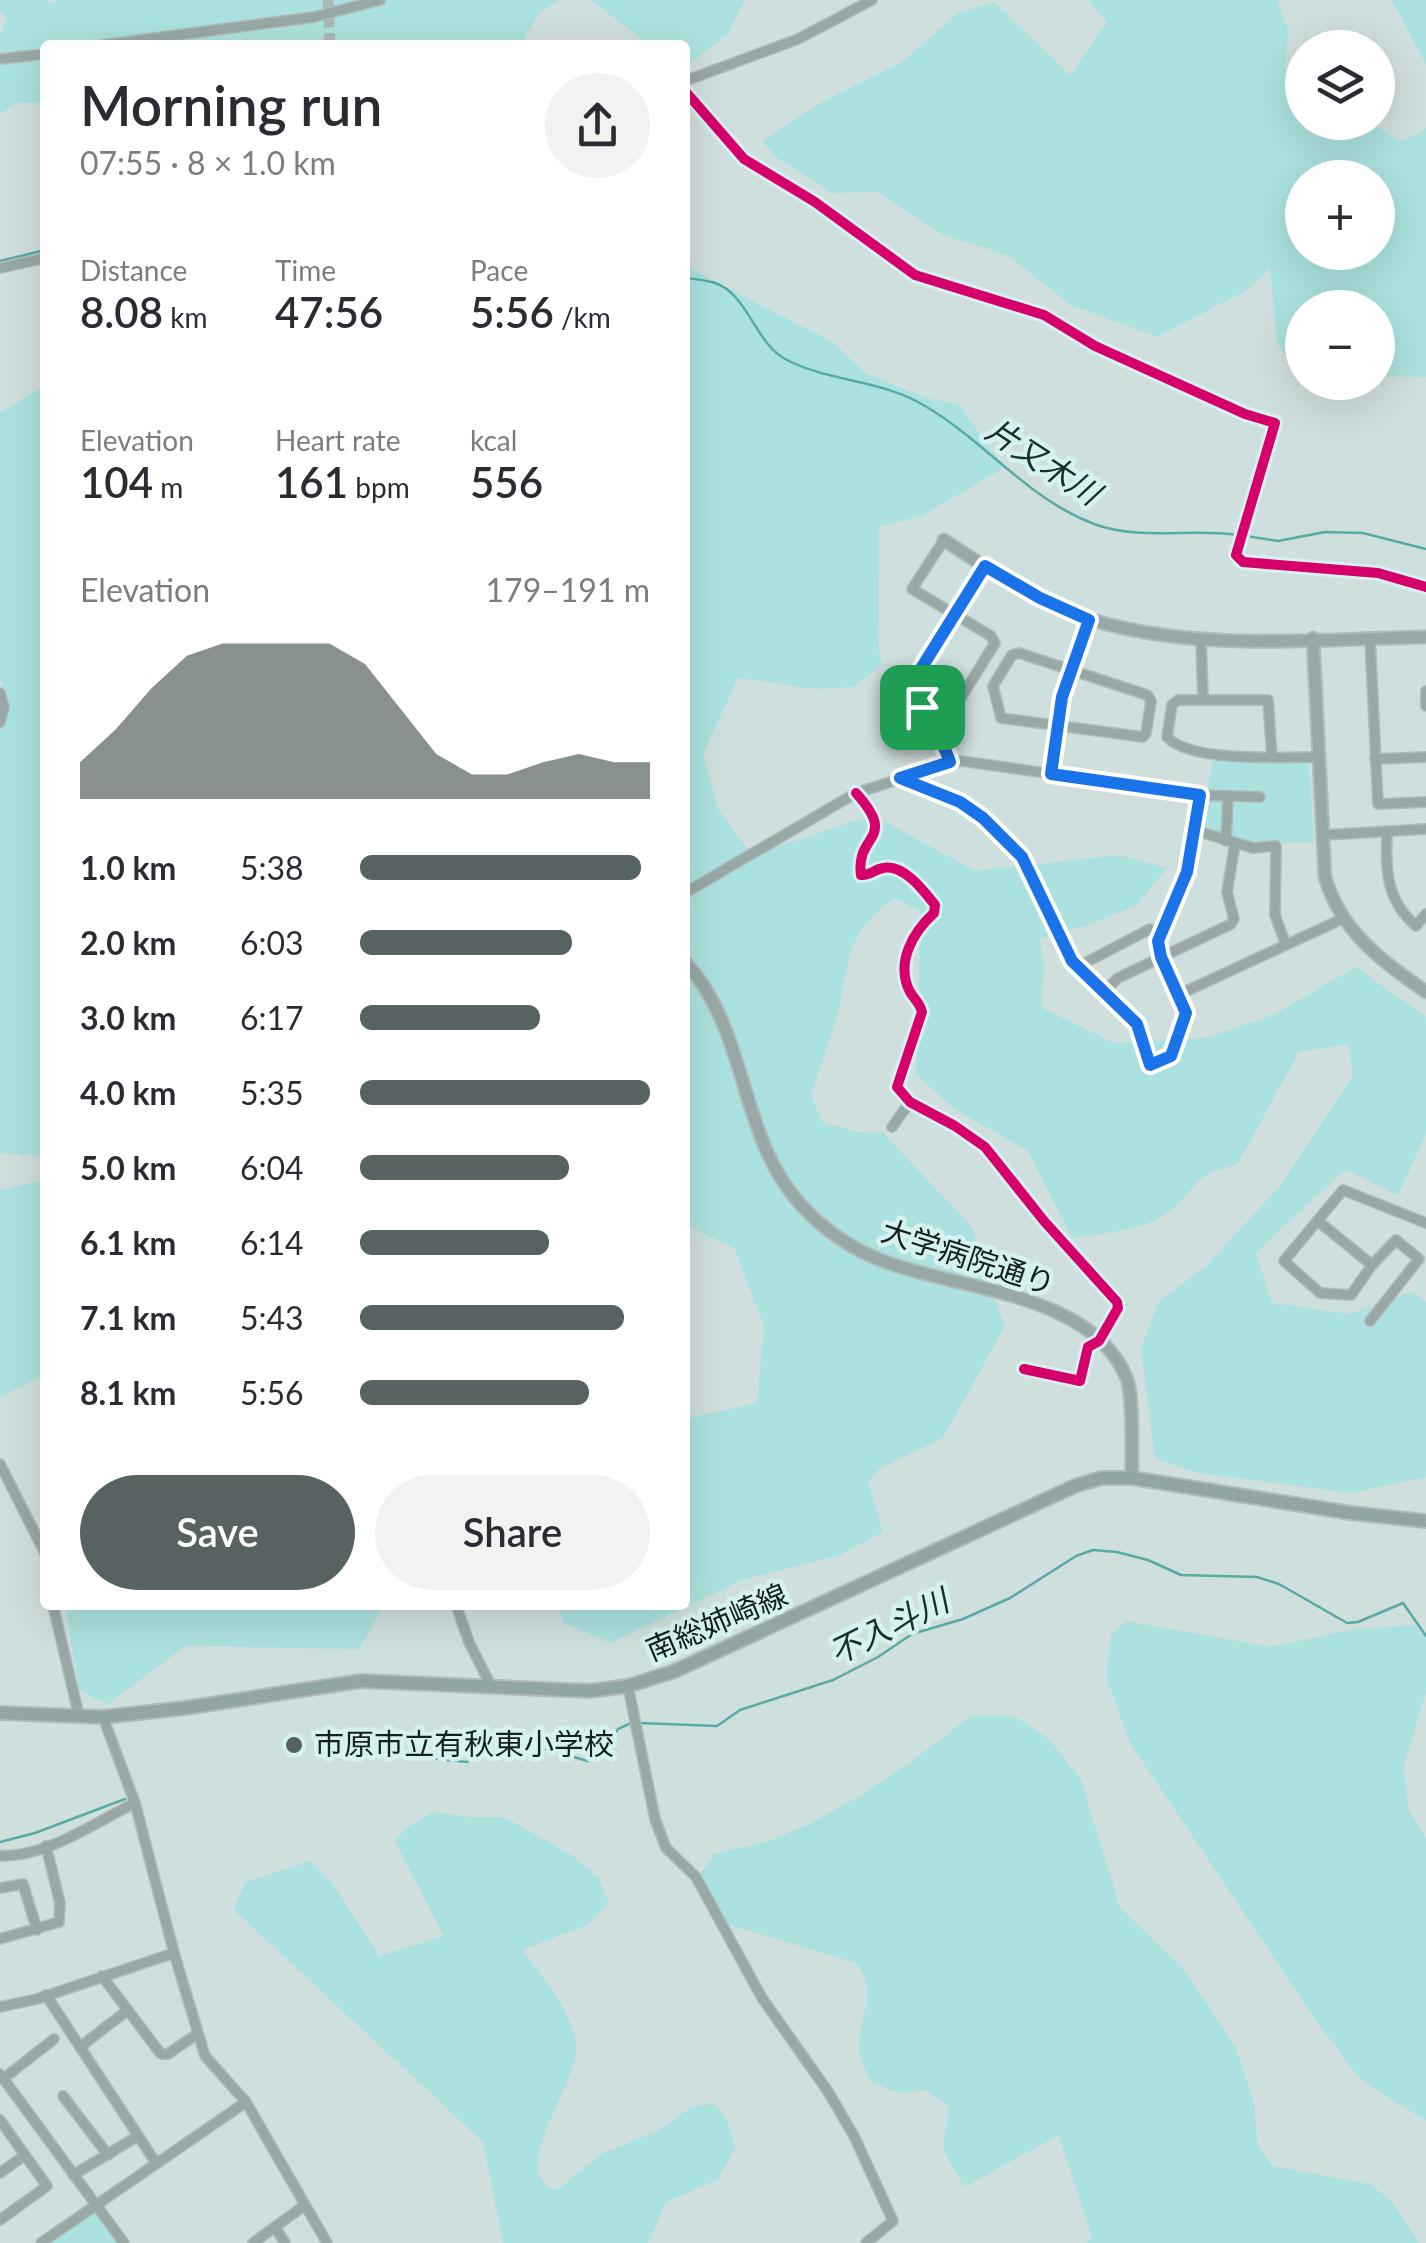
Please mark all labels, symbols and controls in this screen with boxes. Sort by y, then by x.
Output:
map controls [1285,30,1395,400]
button: layers [1285,30,1395,140]
text: Morning run [80,72,382,138]
button: share [545,73,650,178]
text: 07:55 · 8 × 1.0 km [80,143,336,182]
button: + [1285,160,1395,270]
text: Distance [80,253,187,287]
text: Time [275,253,336,287]
text: Pace [470,253,528,287]
text: 8.08 [80,287,163,337]
text: 47:56 [275,287,383,337]
text: 5:56 [470,287,554,337]
button: − [1285,290,1395,400]
text: km [163,300,207,334]
text: /km [554,300,611,334]
water label: 片又木川 [980,410,1111,514]
text: Elevation [80,423,194,457]
text: Heart rate [275,423,401,457]
text: kcal [470,423,517,457]
text: 104 [80,457,153,507]
text: 161 [275,457,348,507]
text: 556 [470,457,543,507]
text: m [153,470,183,504]
text: bpm [348,470,410,504]
text: Elevation [80,570,210,609]
text: 179–191 m [486,570,650,609]
pin [880,665,965,750]
icon: arrive [895,680,950,735]
text: 1.0 km [80,848,176,887]
text: 5:38 [240,848,304,887]
text: 2.0 km [80,923,176,962]
text: 6:03 [240,923,304,962]
text: 3.0 km [80,998,176,1037]
text: 6:17 [240,998,304,1037]
text: 4.0 km [80,1073,176,1112]
text: 5:35 [240,1073,304,1112]
text: 5.0 km [80,1148,176,1187]
text: 6:04 [240,1148,304,1187]
street label: 大学病院通り [877,1211,1060,1301]
text: 6.1 km [80,1223,176,1262]
text: 6:14 [240,1223,304,1262]
text: 7.1 km [80,1298,176,1337]
text: 5:43 [240,1298,304,1337]
text: 8.1 km [80,1373,176,1412]
text: 5:56 [240,1373,304,1412]
button: Save [80,1475,355,1590]
button: Share [375,1475,650,1590]
street label: 南総姉崎線 [640,1575,792,1667]
water label: 不入斗川 [822,1579,957,1671]
place label: 市原市立有秋東小学校 [314,1725,614,1761]
marker: 市原市立有秋東小学校 [283,1734,305,1756]

